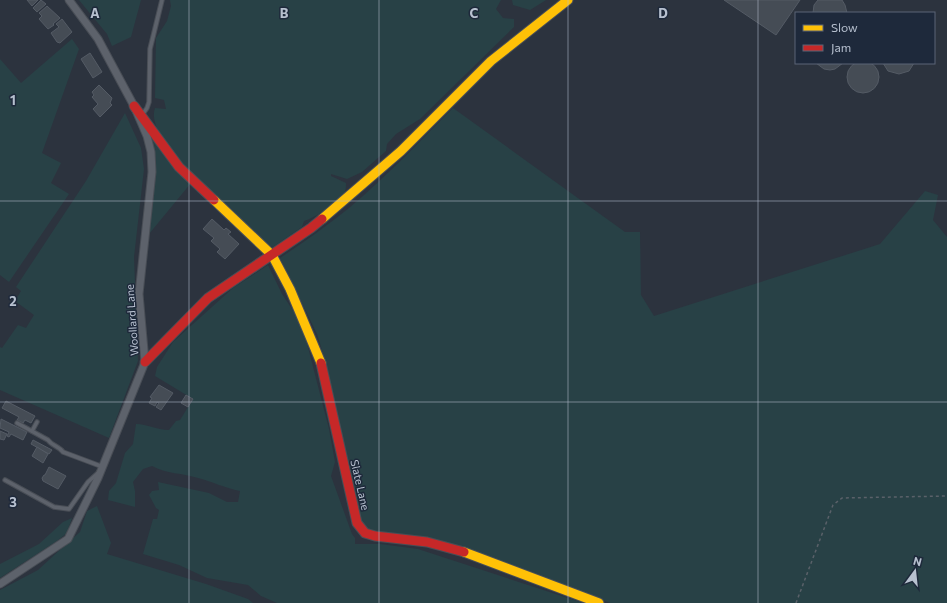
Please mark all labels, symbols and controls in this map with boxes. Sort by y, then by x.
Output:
text: A [90,5,100,21]
text: B [280,5,289,21]
text: C [470,5,479,21]
text: D [658,5,668,21]
legend [795,12,935,64]
text: Slow [831,20,858,34]
text: Jam [831,40,851,55]
text: 1 [10,92,16,108]
street label: Woollard Lane [123,284,140,356]
text: 2 [9,293,17,309]
street label: Slate Lane [348,458,373,512]
text: 3 [9,494,17,510]
north arrow [895,551,935,591]
text: N [912,554,923,568]

